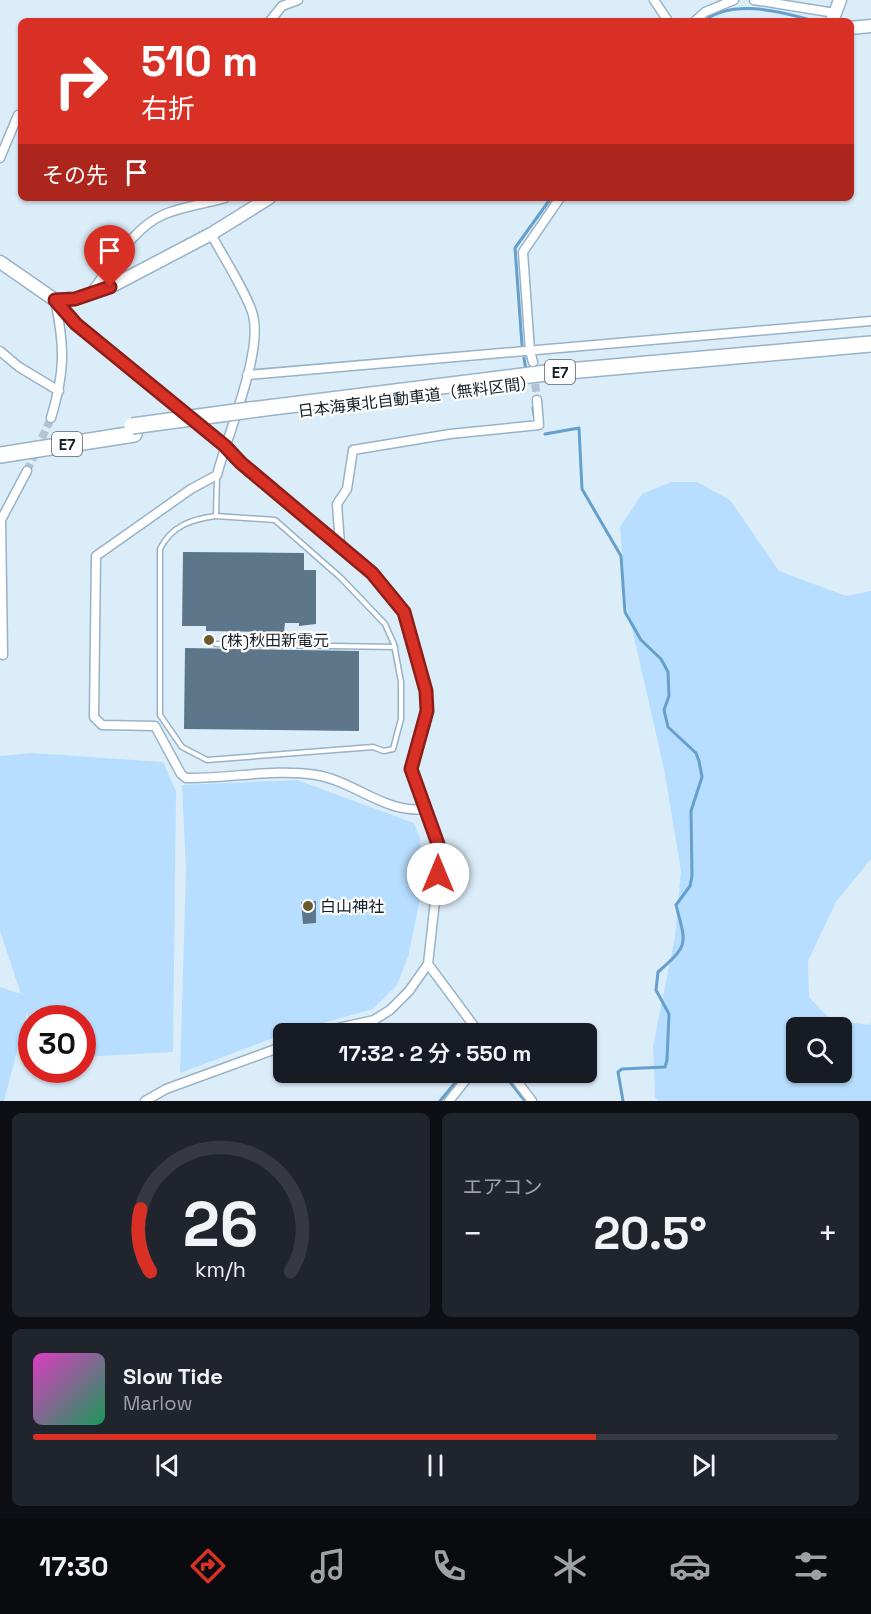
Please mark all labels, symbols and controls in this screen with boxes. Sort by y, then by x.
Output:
text: 510 m [141,35,258,88]
icon: right [42,42,120,120]
text: 右折 [141,91,195,126]
icon: arrive [120,156,153,189]
text: その先 [42,161,108,189]
pin [84,225,135,287]
icon: arrive [93,234,126,267]
road number: E7 [545,360,575,384]
street label: 日本海東北自動車道（無料区間） [297,372,537,422]
road number: E7 [52,432,82,456]
place label: (株)秋田新電元 [221,630,329,651]
marker: (株)秋田新電元 [202,633,216,647]
position arrow [406,842,470,906]
place label: 白山神社 [320,896,384,917]
marker: 白山神社 [301,899,315,913]
speed limit sign: 30 [18,1005,96,1083]
map controls [786,1017,852,1083]
button: search [786,1017,852,1083]
text: 17:32 · 2 分 · 550 m [339,1039,531,1067]
text: エアコン [463,1174,543,1200]
text: 26 [183,1185,259,1264]
text: 20.5° [594,1205,707,1262]
text: − [463,1213,483,1255]
text: + [818,1213,838,1255]
text: km/h [195,1256,246,1283]
text: Slow Tide [123,1362,223,1390]
text: Marlow [123,1390,192,1416]
icon: previous [151,1449,184,1482]
icon: pause [419,1449,452,1482]
icon: next [687,1449,720,1482]
icon: directions [187,1545,229,1587]
icon: music [307,1545,349,1587]
icon: phone [428,1545,470,1587]
icon: climate [549,1545,591,1587]
icon: car [669,1545,711,1587]
icon: filters [790,1545,832,1587]
text: 17:30 [39,1549,108,1584]

